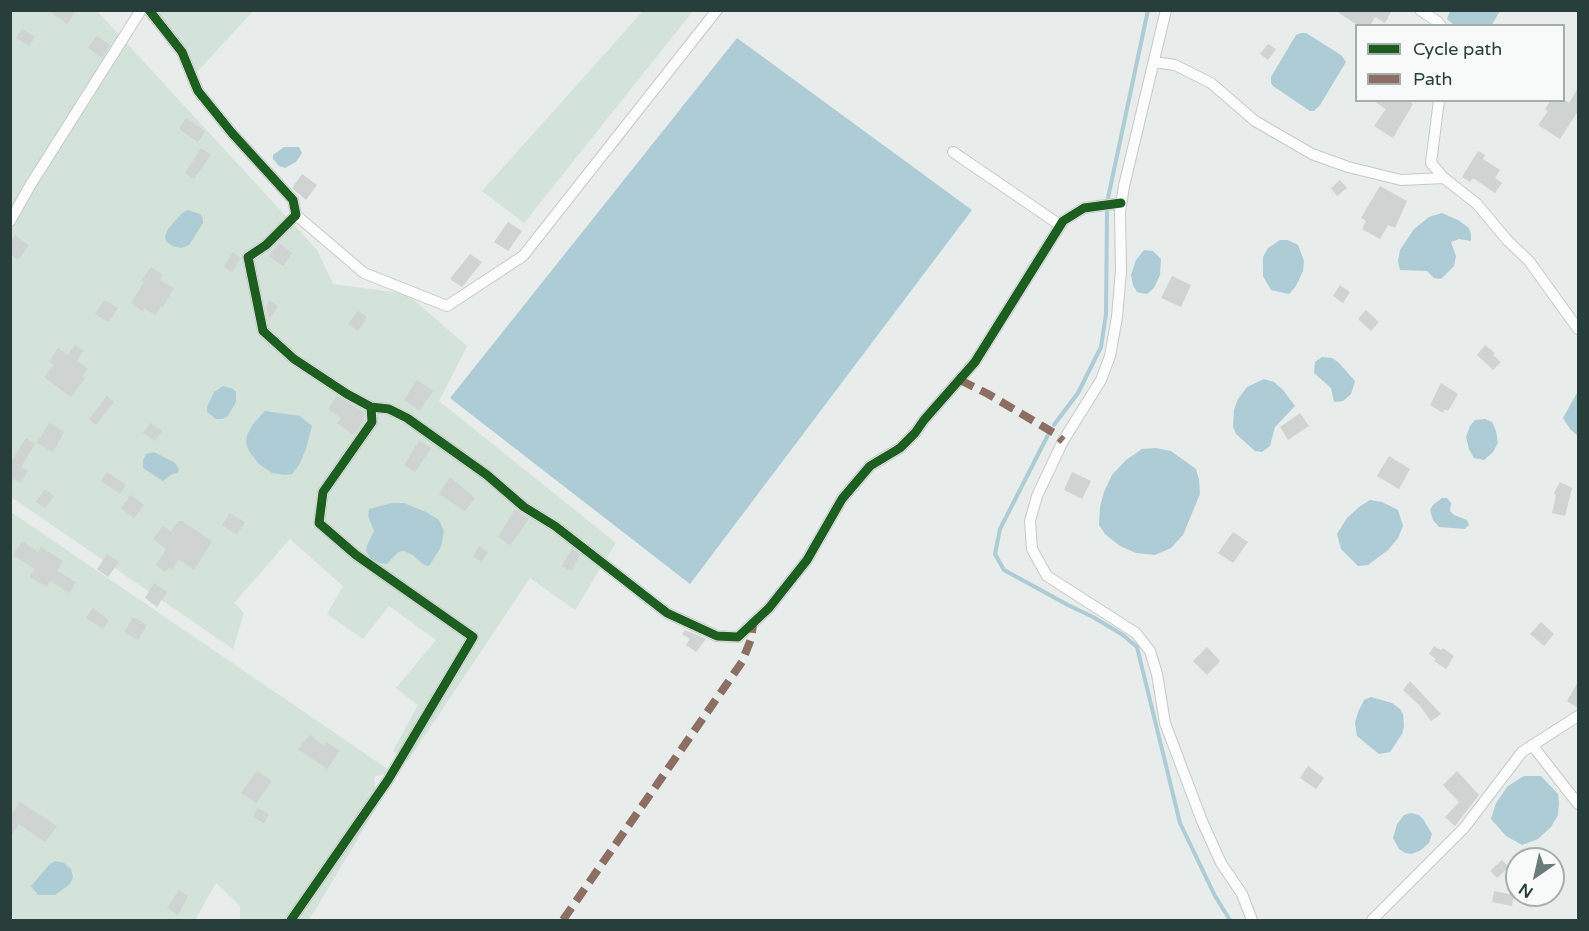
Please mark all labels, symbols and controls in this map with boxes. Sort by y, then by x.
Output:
legend [1355,24,1565,102]
text: Cycle path [1413,38,1502,60]
text: Path [1413,68,1452,90]
north arrow [1505,847,1565,907]
text: N [1515,878,1537,902]

